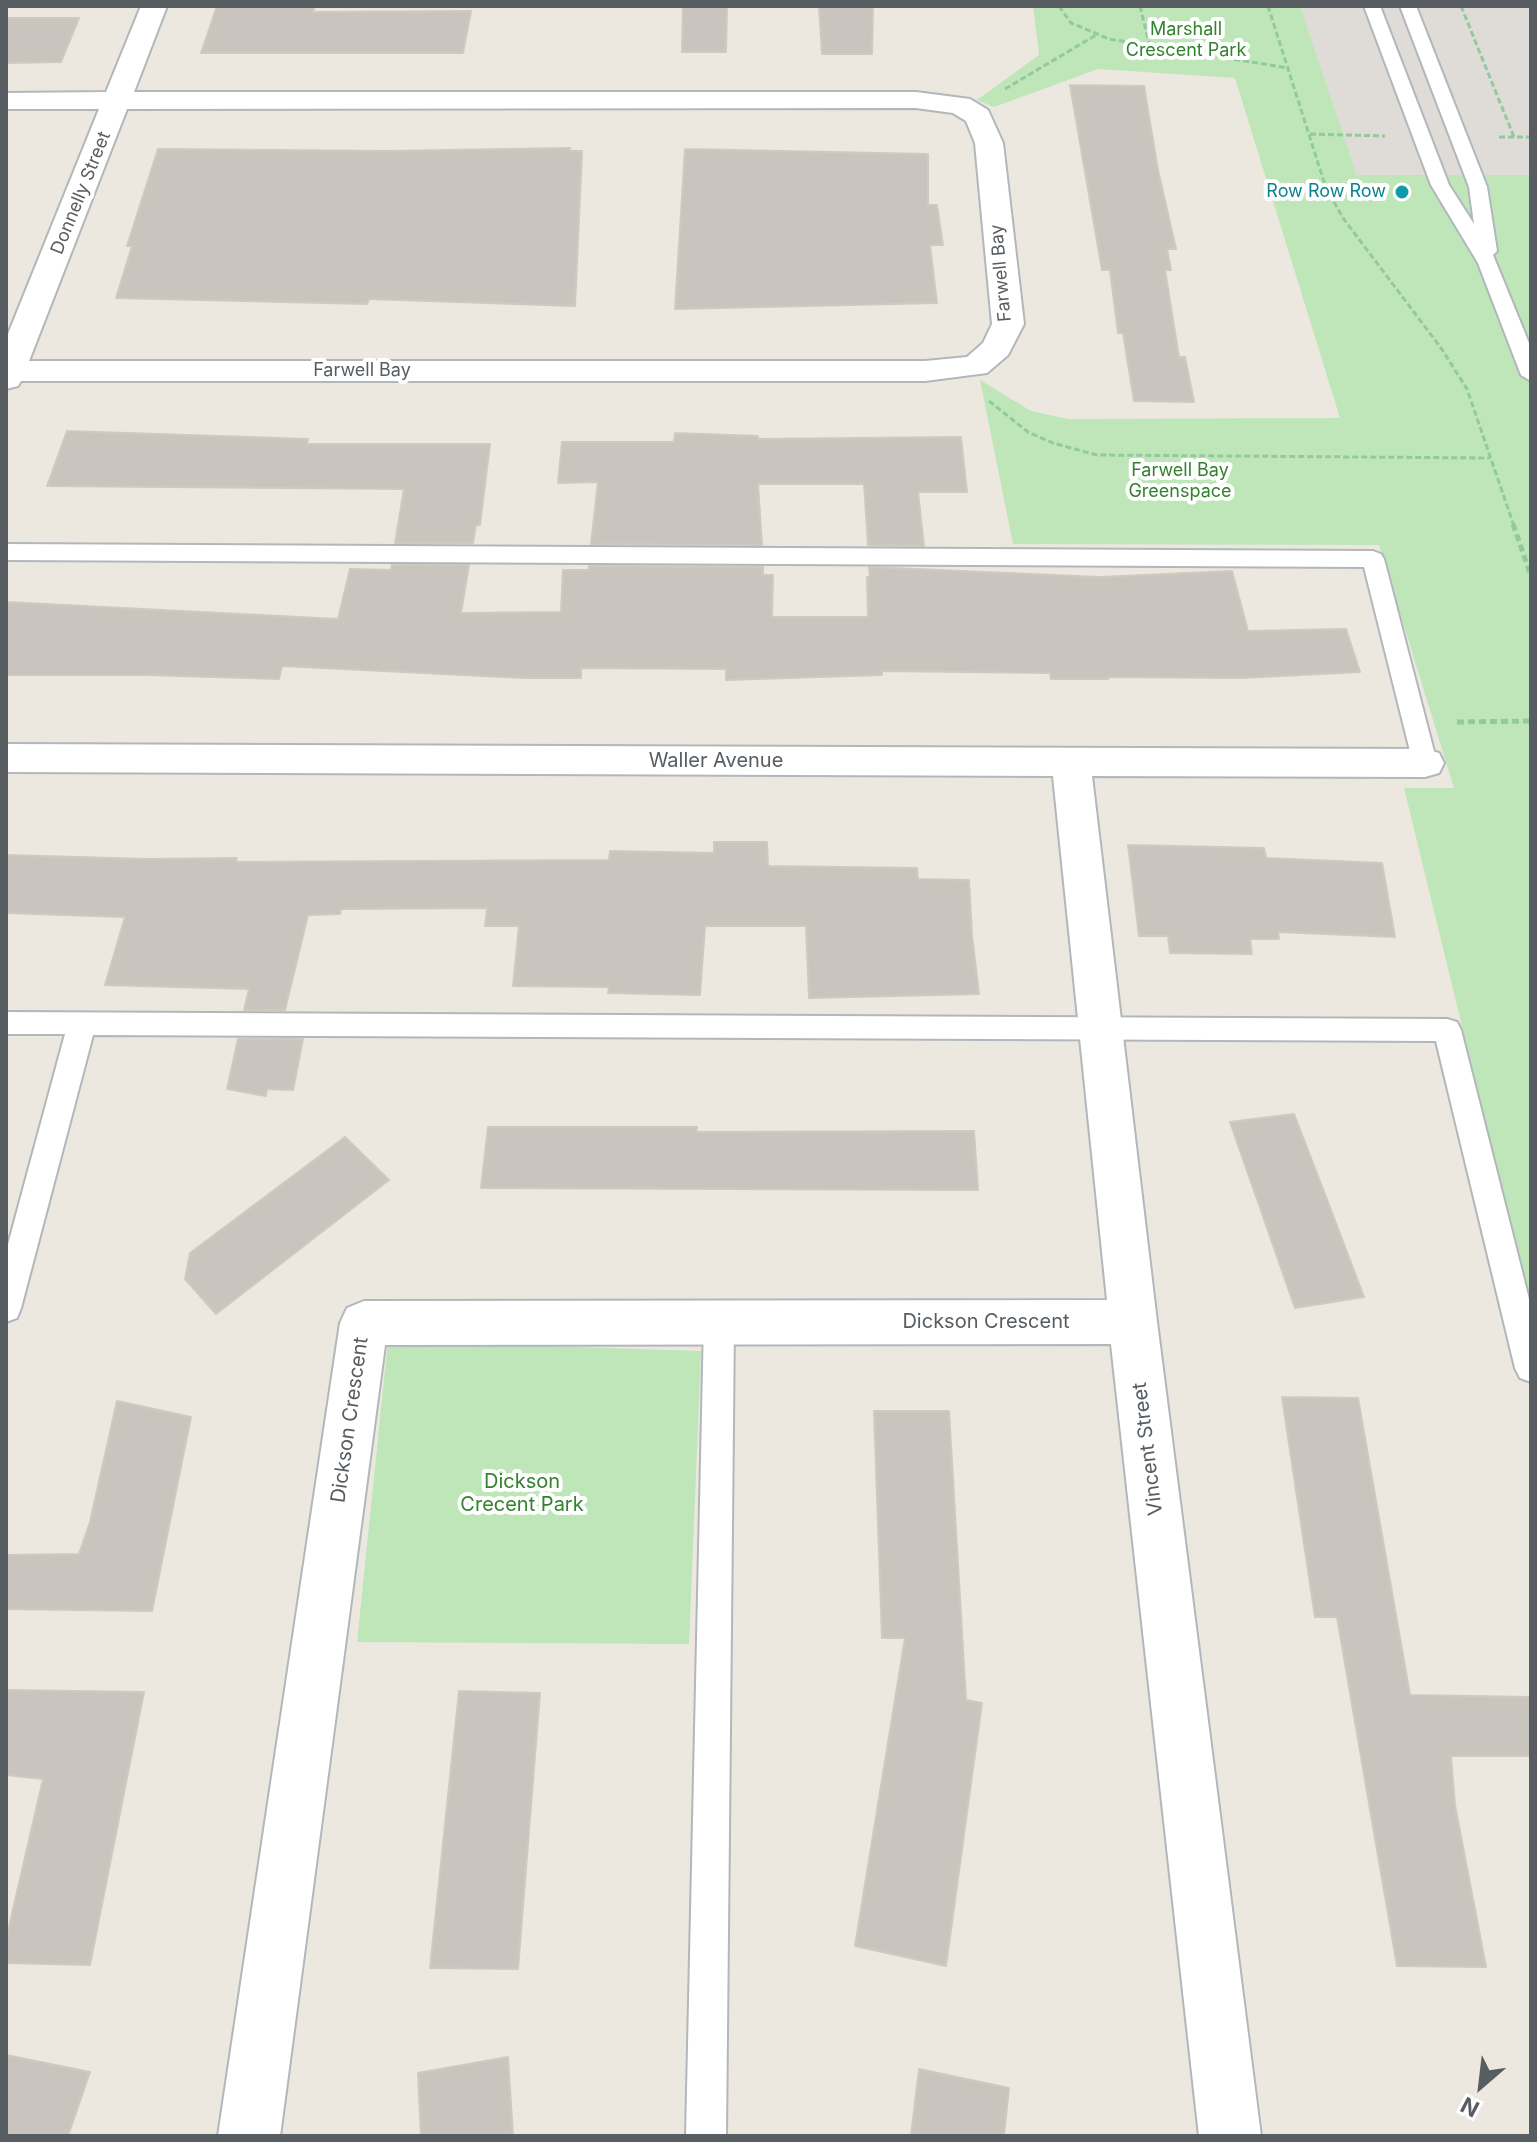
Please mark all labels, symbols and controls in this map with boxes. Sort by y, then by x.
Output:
park label: Marshall Crescent Park [1126,19,1246,62]
street label: Donnelly Street [47,129,115,257]
place label: Row Row Row [1266,181,1386,203]
marker: Row Row Row [1393,183,1411,201]
street label: Farwell Bay [986,223,1016,323]
street label: Farwell Bay [313,360,411,382]
park label: Farwell Bay Greenspace [1128,460,1232,502]
street label: Waller Avenue [649,749,783,773]
street label: Dickson Crescent [902,1310,1070,1334]
street label: Dickson Crescent [326,1336,374,1504]
street label: Vincent Street [1128,1381,1168,1517]
park label: Dickson Crecent Park [460,1470,584,1517]
north arrow [1441,2046,1521,2126]
text: N [1456,2092,1483,2123]

